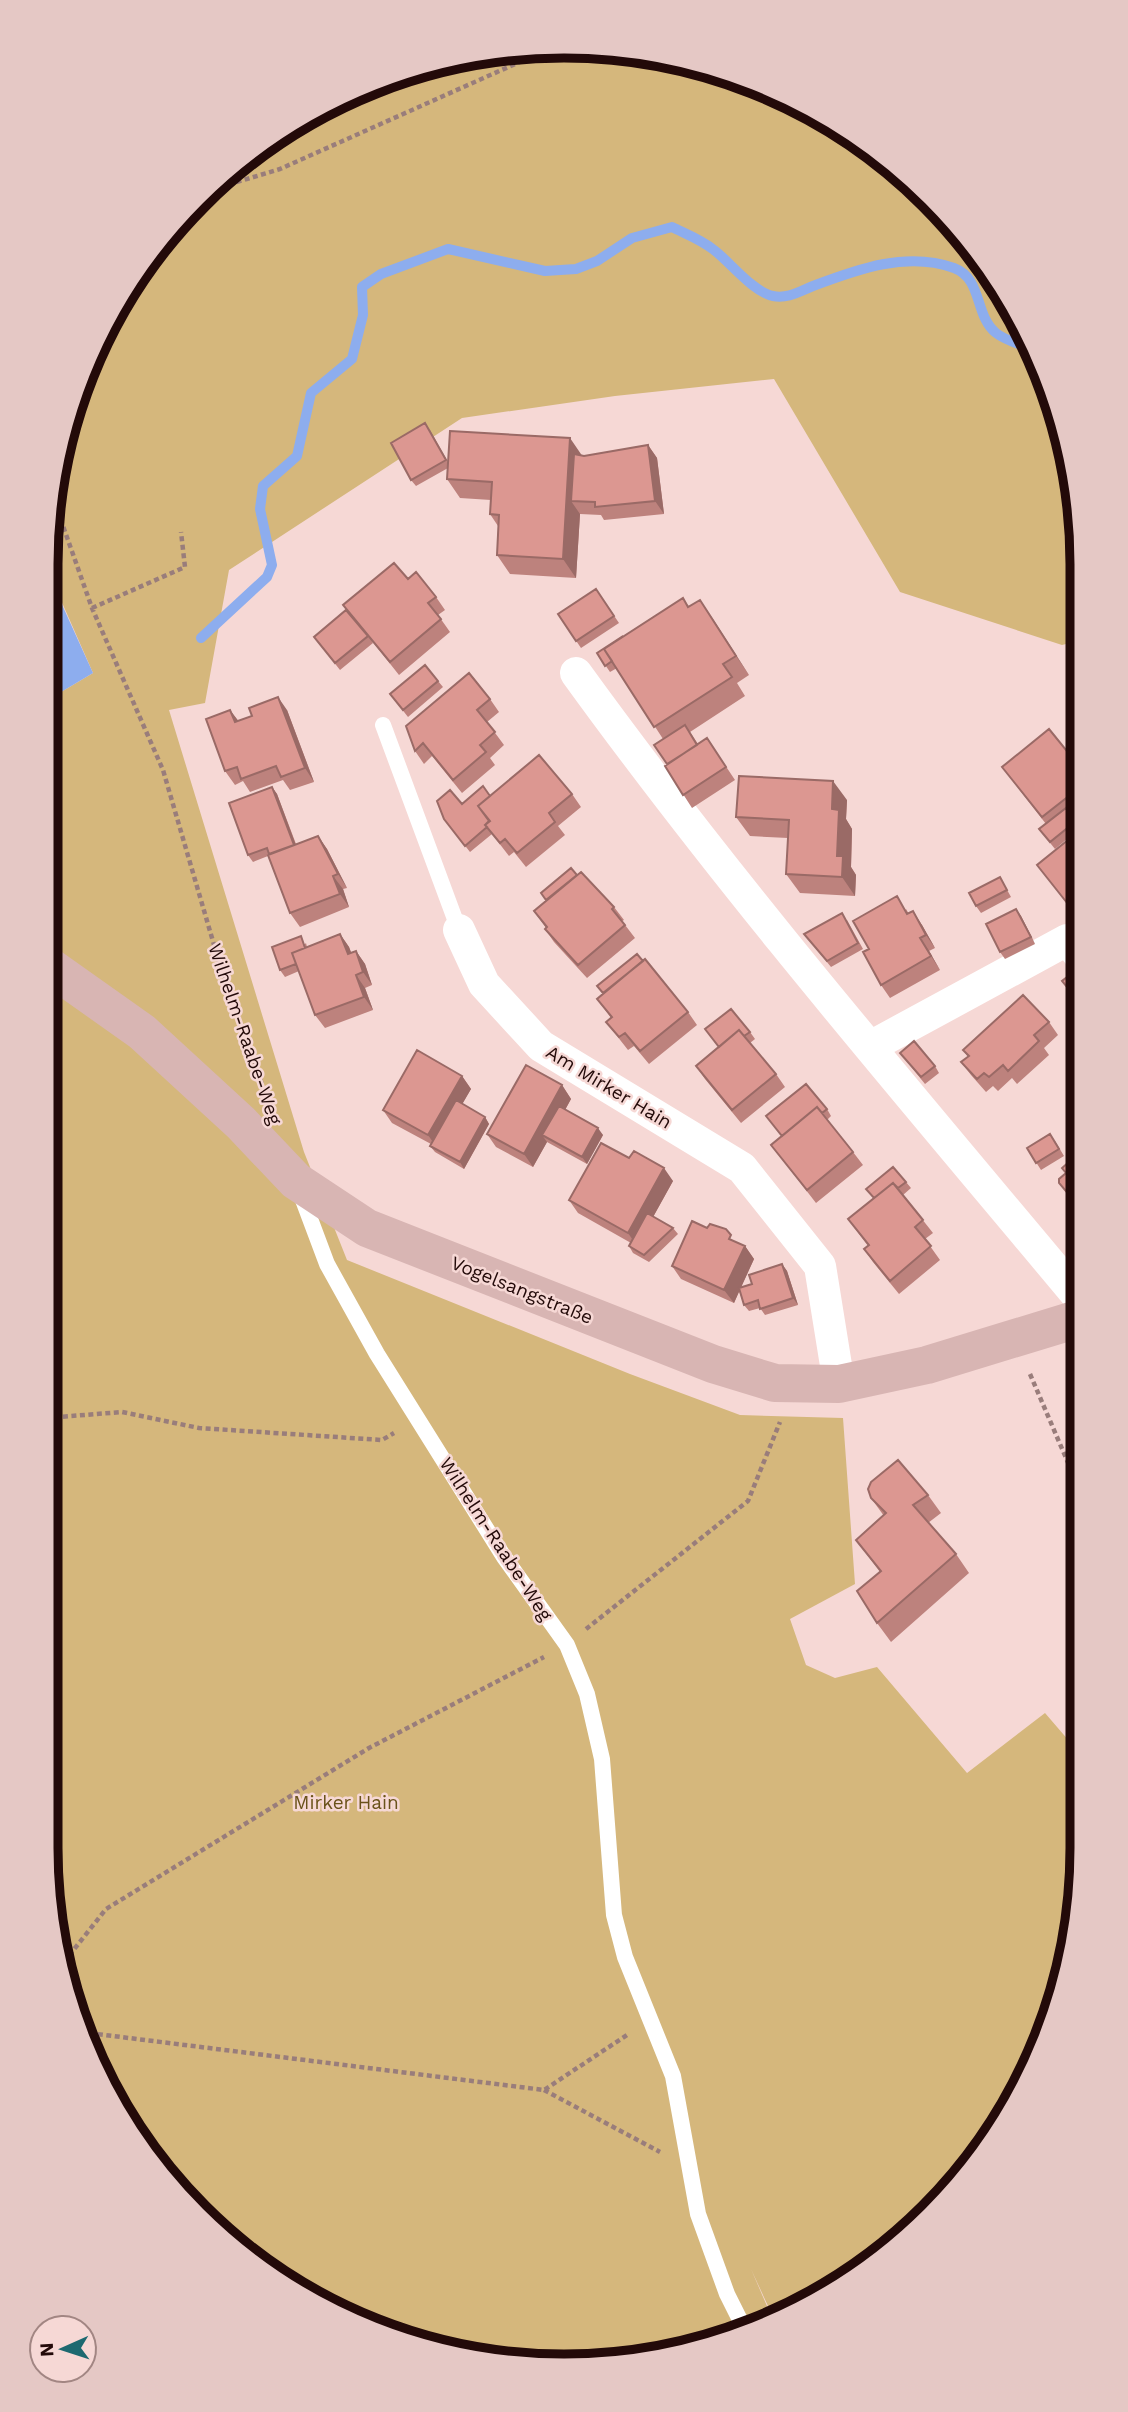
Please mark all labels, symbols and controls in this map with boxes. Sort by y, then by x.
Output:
street label: Wilhelm-Raabe-Weg [203,940,287,1129]
street label: Am Mirker Hain [542,1040,676,1134]
street label: Vogelsangstraße [448,1251,596,1329]
street label: Wilhelm-Raabe-Weg [435,1453,558,1626]
park label: Mirker Hain [293,1791,399,1814]
north arrow [28,2314,98,2384]
text: N [35,2342,58,2358]

